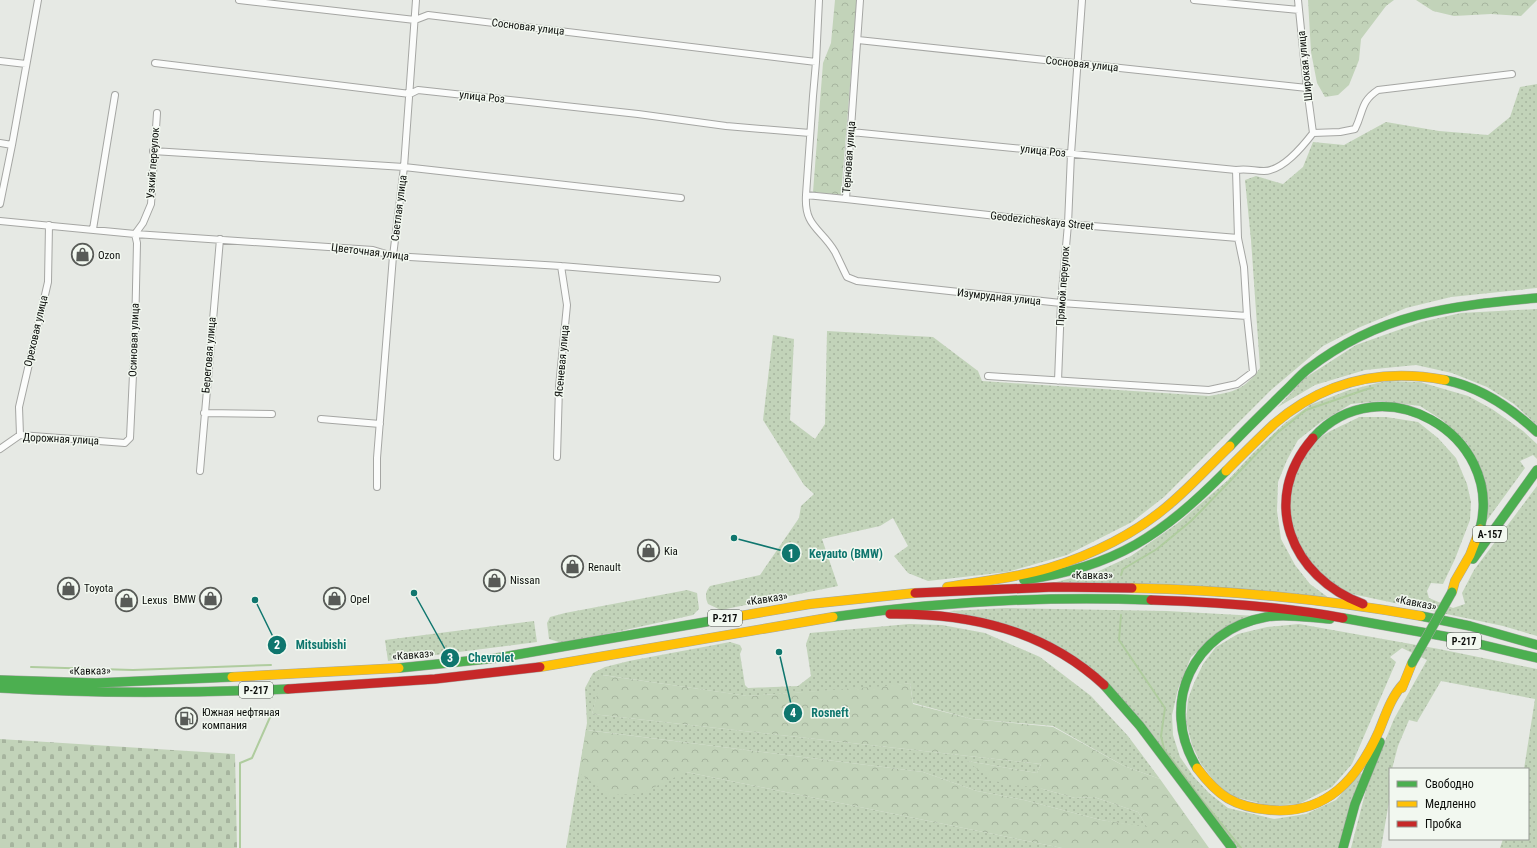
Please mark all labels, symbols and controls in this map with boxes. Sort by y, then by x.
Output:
street label: Сосновая улица [491,16,565,38]
street label: Широкая улица [1295,30,1315,102]
street label: Сосновая улица [1045,54,1119,74]
street label: улица Роз [459,88,505,106]
street label: Терновая улица [840,121,858,193]
street label: Узкий переулок [144,126,162,199]
street label: улица Роз [1020,142,1066,160]
street label: Светлая улица [388,174,410,242]
street label: Geodezicheskaya Street [990,209,1094,233]
street label: Цветочная улица [330,241,410,263]
shop icon: Ozon [70,242,96,268]
street label: Прямой переулок [1054,245,1072,327]
place label: Ozon [98,249,120,262]
street label: Изумрудная улица [956,286,1042,308]
street label: Ореховая улица [21,294,51,368]
street label: Осиновая улица [126,303,142,377]
street label: Береговая улица [199,316,219,394]
street label: Ясеневая улица [552,324,572,398]
street label: Дорожная улица [23,431,99,447]
road number: А-157 [1473,526,1507,542]
shop icon: Kia [636,538,662,564]
callout: Keyauto (BMW) [781,541,891,565]
place label: Kia [664,545,678,558]
text: 1 [788,547,794,561]
text: Keyauto (BMW) [809,547,883,561]
shop icon: Renault [559,554,585,580]
place label: Renault [588,561,621,574]
shop icon: Nissan [482,567,508,593]
street label: «Кавказ» [1071,569,1113,582]
place label: Nissan [510,574,540,587]
shop icon: Toyota [55,575,81,601]
place label: Toyota [84,582,113,595]
shop icon: BMW [198,586,224,612]
shop icon: Opel [321,586,347,612]
shop icon: Lexus [114,587,140,613]
street label: «Кавказ» [745,589,789,609]
place label: BMW [173,593,197,606]
place label: Opel [350,593,370,606]
street label: «Кавказ» [1394,593,1438,613]
place label: Lexus [142,594,168,607]
road number: Р-217 [708,610,742,626]
callout: Mitsubishi [267,633,354,657]
road number: Р-217 [1447,633,1481,649]
text: 2 [274,638,280,652]
text: Mitsubishi [296,638,346,652]
callout: Chevrolet [440,646,522,670]
street label: «Кавказ» [392,647,435,663]
text: 3 [447,651,453,665]
text: Chevrolet [468,651,514,665]
street label: «Кавказ» [69,664,111,678]
road number: Р-217 [239,682,273,698]
callout: Rosneft [783,701,856,725]
fuel station icon: Южная нефтяная компания [173,705,199,731]
place label: Южная нефтяная компания [202,706,280,732]
text: 4 [790,706,796,720]
text: Rosneft [811,706,849,720]
legend [1389,768,1529,840]
text: Свободно [1425,777,1474,791]
text: Медленно [1425,797,1476,811]
text: Пробка [1425,817,1462,831]

